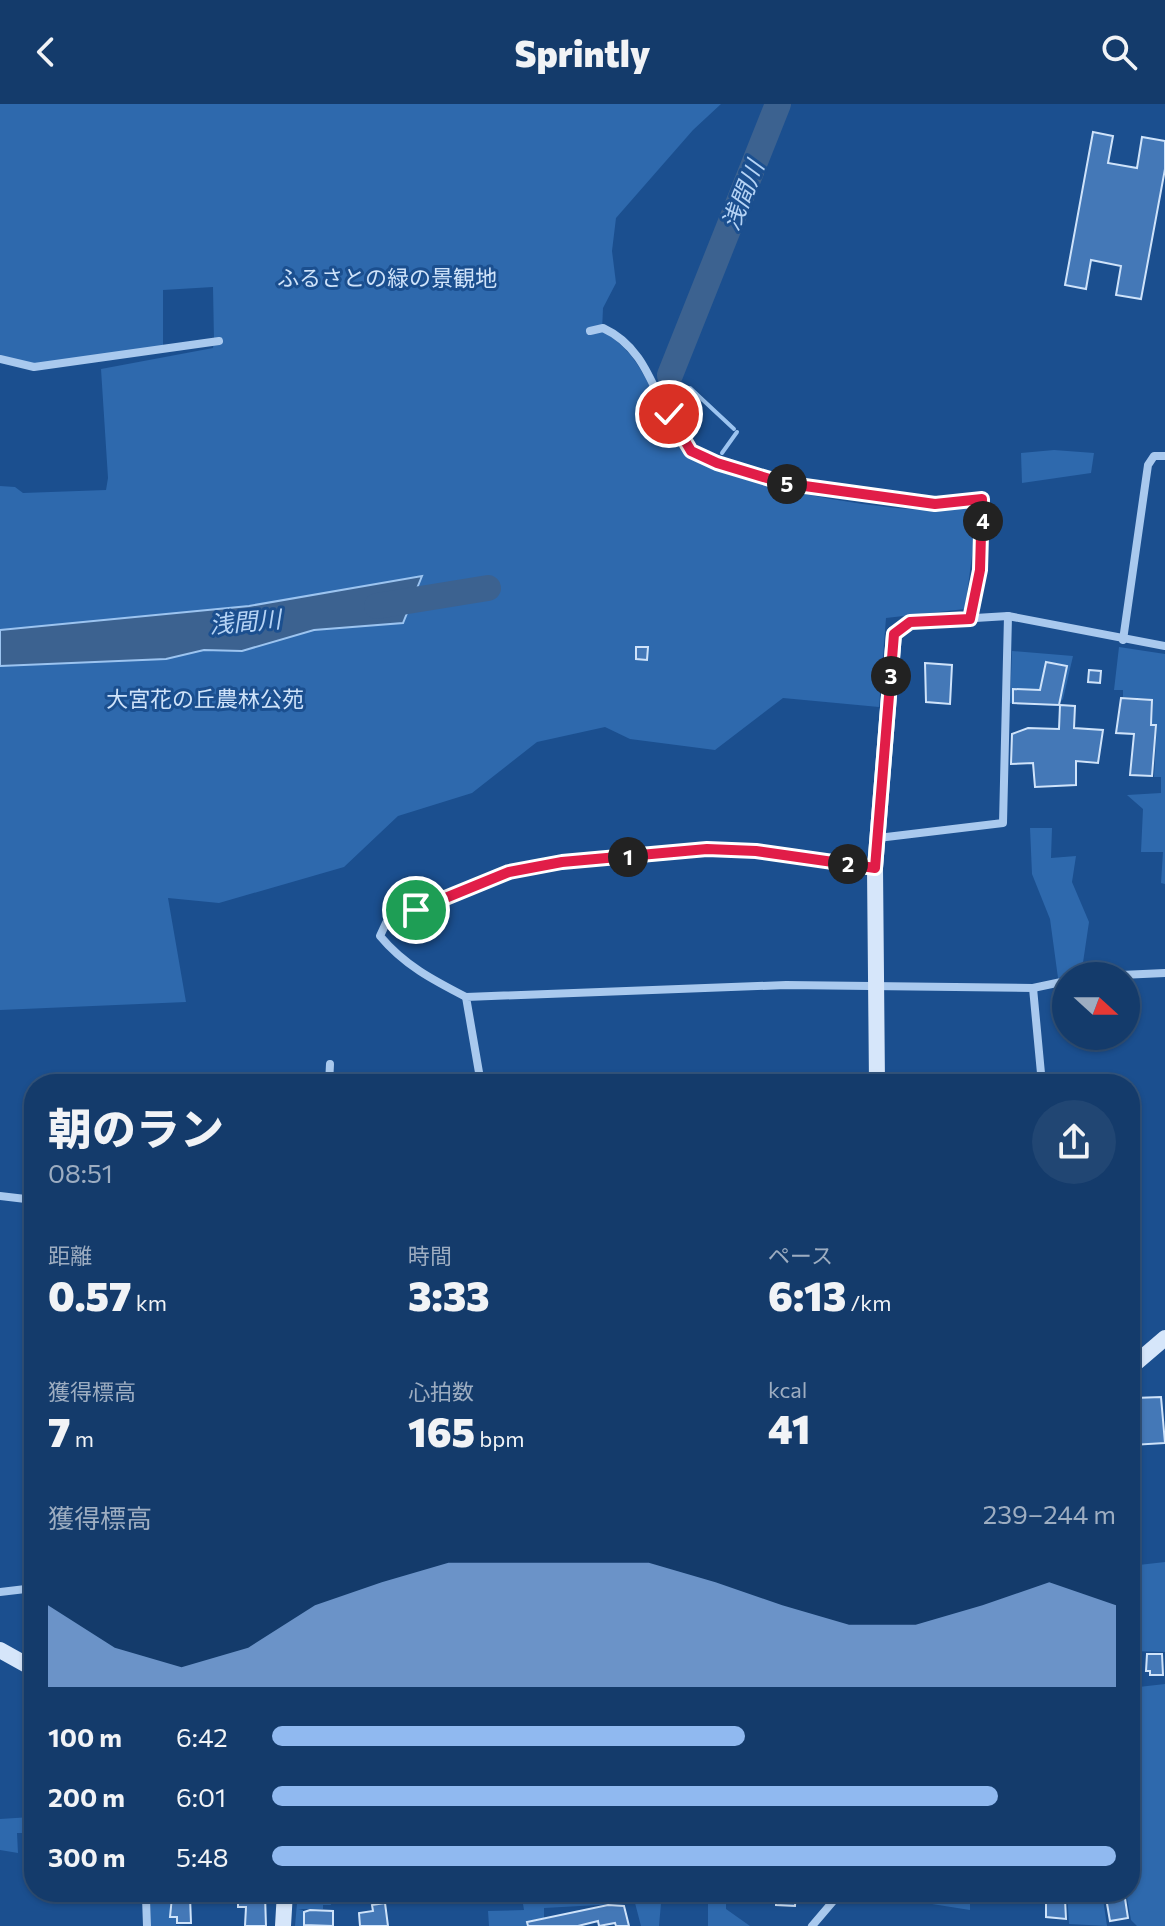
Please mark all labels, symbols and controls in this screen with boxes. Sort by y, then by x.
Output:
icon: back [24,30,68,74]
text: Sprintly [515,30,650,74]
icon: search [1097,30,1141,74]
water label: 浅間川 [715,153,770,234]
park label: ふるさとの緑の景観地 [277,264,497,291]
pin [635,380,703,448]
icon: check [647,392,691,436]
pin: 5 [767,464,807,504]
text: 5 [781,470,793,497]
pin: 4 [963,501,1003,541]
text: 4 [976,507,990,534]
water label: 浅間川 [208,603,285,639]
pin: 3 [871,656,911,696]
text: 3 [885,662,897,689]
park label: 大宮花の丘農林公苑 [106,685,304,712]
pin: 1 [608,837,648,877]
text: 1 [623,843,633,870]
pin: 2 [828,844,868,884]
text: 2 [842,850,854,877]
pin [382,876,450,944]
icon: arrive [394,888,438,932]
north arrow [1052,962,1140,1050]
map controls [1052,962,1140,1050]
text: 朝のラン [48,1100,224,1154]
button: share [1032,1100,1116,1184]
text: 08:51 [48,1157,113,1188]
text: 距離 [48,1242,92,1269]
text: 時間 [408,1242,452,1269]
text: ペース [768,1242,833,1269]
text: 0.57 [48,1270,132,1319]
text: 3:33 [408,1270,490,1319]
text: 6:13 [768,1270,846,1319]
text: km [132,1289,167,1316]
text: /km [846,1289,891,1316]
text: kcal [768,1376,807,1403]
text: 獲得標高 [48,1378,136,1405]
text: 心拍数 [408,1378,474,1405]
text: 41 [768,1403,810,1452]
text: 7 [48,1406,70,1455]
text: 165 [408,1406,475,1455]
text: m [70,1425,94,1452]
text: bpm [475,1425,525,1452]
text: 239–244 m [983,1498,1116,1529]
text: 獲得標高 [48,1502,152,1533]
text: 100 m [48,1721,122,1752]
text: 6:42 [176,1721,228,1752]
text: 200 m [48,1781,125,1812]
text: 6:01 [176,1781,226,1812]
text: 300 m [48,1841,125,1872]
text: 5:48 [176,1841,228,1872]

